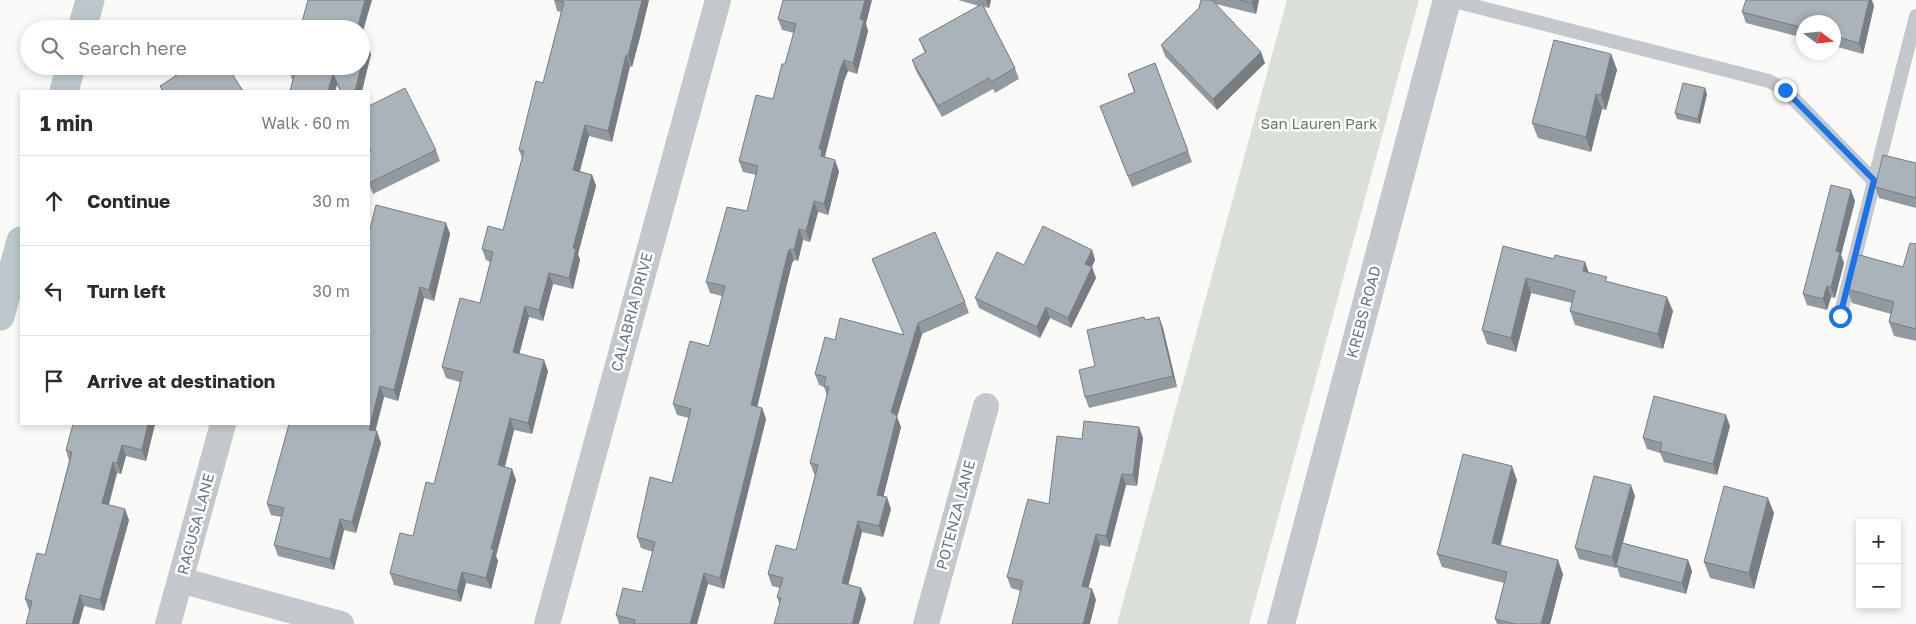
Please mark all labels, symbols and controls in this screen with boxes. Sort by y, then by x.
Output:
north arrow [1796,15,1841,60]
search box [20,20,370,75]
icon: search [38,34,66,62]
text: Search here [78,36,187,59]
route end [1774,79,1797,102]
text: 1 min [40,110,93,136]
text: Walk · 60 m [262,113,350,133]
park label: San Lauren Park [1260,114,1378,132]
icon: ahead [40,187,68,215]
text: Continue [87,189,170,212]
text: 30 m [313,191,350,211]
street label: CALABRIA DRIVE [607,250,656,373]
street label: KREBS ROAD [1342,264,1384,360]
icon: left [40,277,68,305]
text: Turn left [87,279,166,302]
text: 30 m [313,281,350,301]
route start [1829,305,1852,328]
icon: arrive [40,367,68,395]
text: Arrive at destination [87,369,275,392]
street label: POTENZA LANE [932,458,978,572]
street label: RAGUSA LANE [173,471,217,576]
map controls [1856,519,1901,609]
button: + [1856,519,1901,564]
button: − [1856,564,1901,609]

